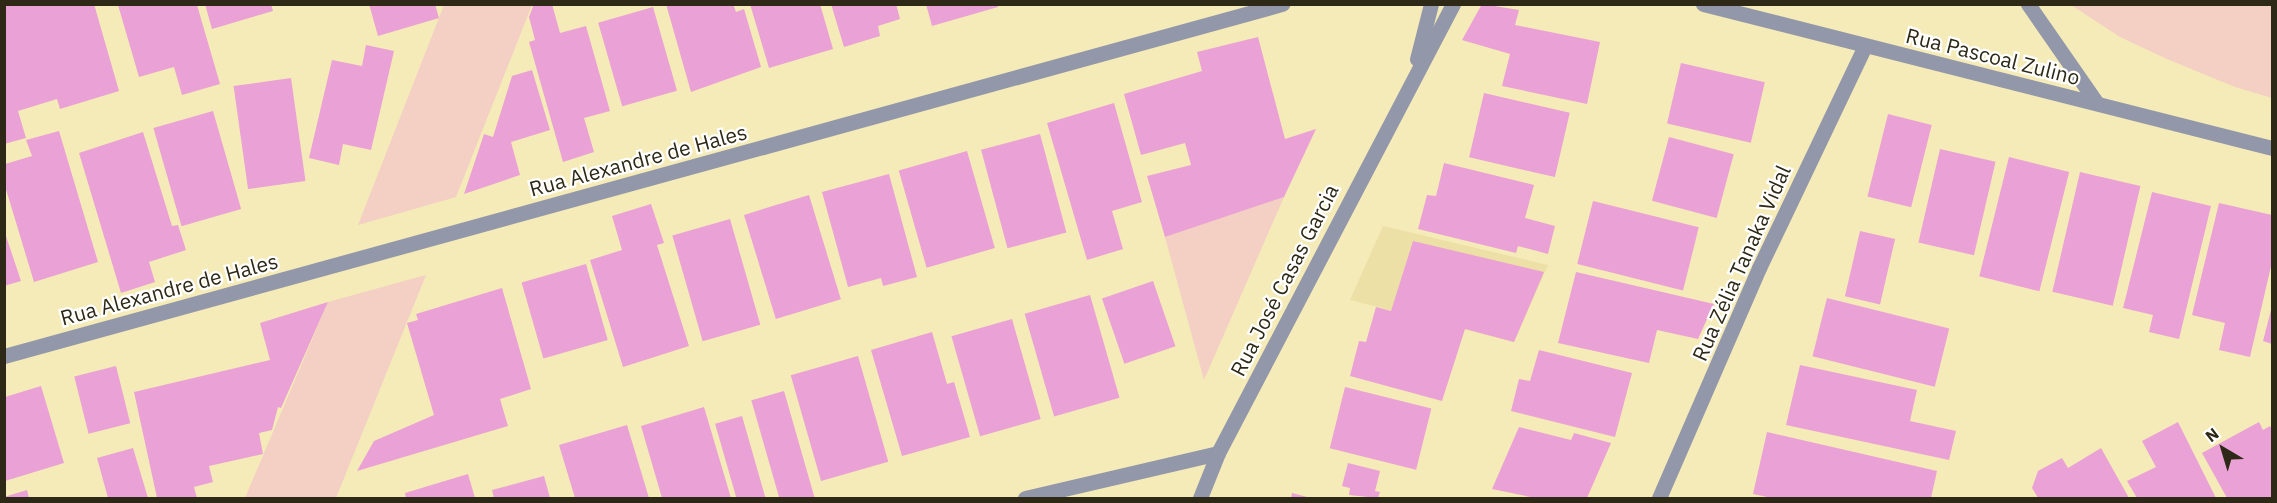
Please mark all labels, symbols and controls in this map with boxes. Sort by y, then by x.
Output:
street label: Rua Pascoal Zulino [1903,22,2083,90]
street label: Rua Alexandre de Hales [526,119,750,201]
street label: Rua Zélia Tanaka Vidal [1686,161,1796,365]
street label: Rua José Casas Garcia [1225,180,1343,380]
street label: Rua Alexandre de Hales [57,248,281,330]
north arrow [2193,419,2253,479]
text: N [2201,423,2223,446]

